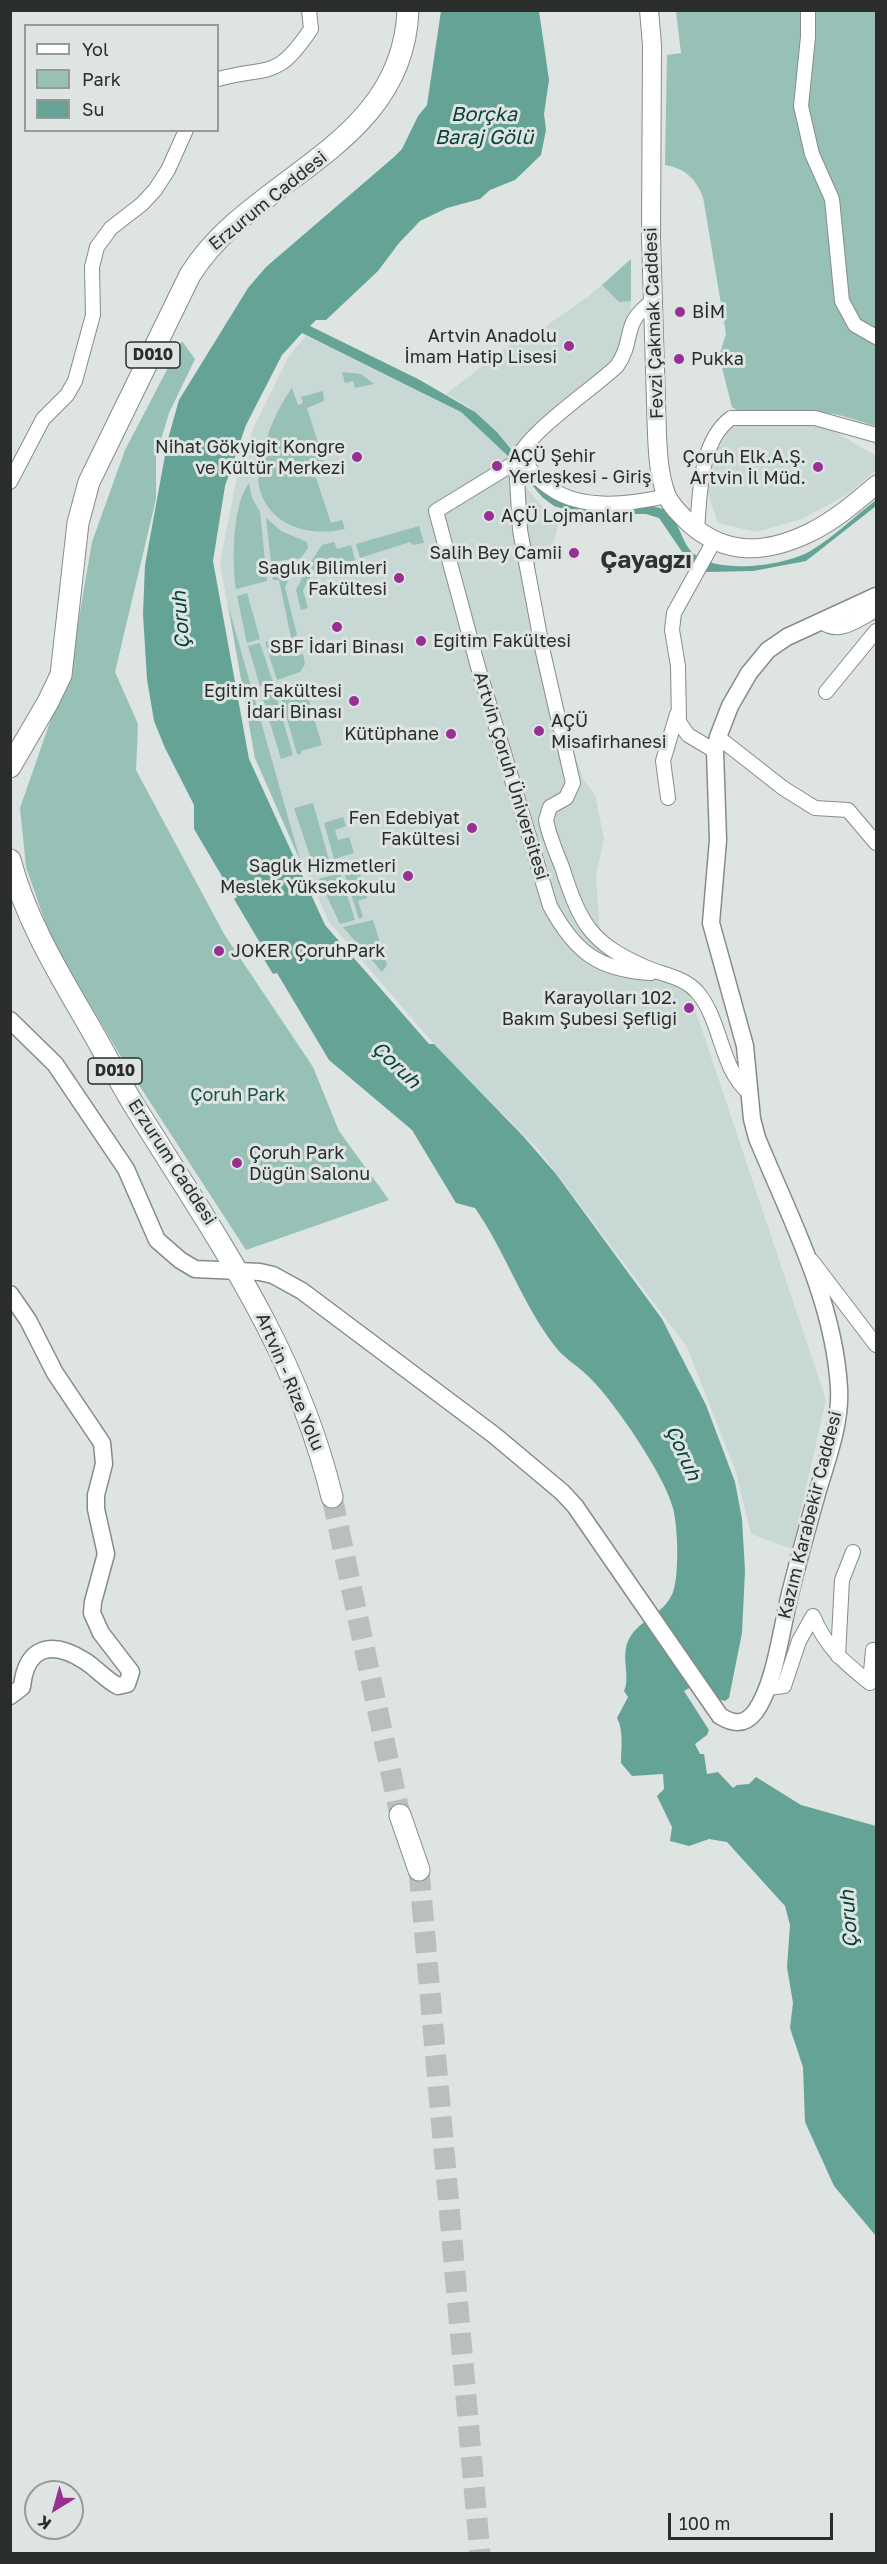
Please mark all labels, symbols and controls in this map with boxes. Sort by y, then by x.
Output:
legend [24,24,219,132]
text: Yol [82,38,109,60]
text: Park [82,68,121,90]
text: Su [82,98,104,120]
water label: Borçka Baraj Gölü [435,103,533,150]
street label: Erzurum Caddesi [204,147,332,255]
street label: Fevzi Çakmak Caddesi [640,227,668,419]
place label: BİM [692,301,725,323]
marker: BİM [673,305,687,319]
place label: Artvin Anadolu İmam Hatip Lisesi [404,325,557,368]
marker: Artvin Anadolu İmam Hatip Lisesi [562,339,576,353]
road number: D010 [126,342,180,368]
place label: Pukka [691,348,744,370]
marker: Pukka [672,352,686,366]
place label: Nihat Gökyiğit Kongre ve Kültür Merkezi [155,436,345,478]
place label: AÇÜ Şehir Yerleşkesi - Giriş [509,445,651,488]
place label: Çoruh Elk.A.Ş. Artvin İl Müd. [683,446,806,488]
marker: Nihat Gökyiğit Kongre ve Kültür Merkezi [350,450,364,464]
marker: AÇÜ Şehir Yerleşkesi - Giriş [490,459,504,473]
marker: Çoruh Elk.A.Ş. Artvin İl Müd. [811,460,825,474]
place label: AÇÜ Lojmanları [501,505,633,527]
marker: AÇÜ Lojmanları [482,509,496,523]
place label: Salih Bey Camii [429,542,562,564]
marker: Salih Bey Camii [567,546,581,560]
district label: Çayağzı [600,546,692,574]
place label: Sağlık Bilimleri Fakültesi [258,557,387,600]
marker: Sağlık Bilimleri Fakültesi [392,571,406,585]
water label: Çoruh [167,590,195,650]
marker: SBF İdari Binası [330,620,344,634]
place label: Eğitim Fakültesi [433,630,571,652]
marker: Eğitim Fakültesi [414,634,428,648]
place label: SBF İdari Binası [270,636,404,658]
street label: Artvin Çoruh Üniversitesi [469,669,553,883]
place label: Eğitim Fakültesi İdari Binası [204,680,342,722]
marker: Eğitim Fakültesi İdari Binası [347,694,361,708]
place label: AÇÜ Misafirhanesi [551,710,667,752]
place label: Kütüphane [344,723,439,745]
marker: AÇÜ Misafirhanesi [532,724,546,738]
marker: Kütüphane [444,727,458,741]
place label: Fen Edebiyat Fakültesi [349,807,460,850]
marker: Fen Edebiyat Fakültesi [465,821,479,835]
place label: Sağlık Hizmetleri Meslek Yüksekokulu [220,855,396,898]
marker: Sağlık Hizmetleri Meslek Yüksekokulu [401,869,415,883]
place label: JOKER ÇoruhPark [231,940,385,962]
marker: JOKER ÇoruhPark [212,944,226,958]
place label: Karayolları 102. Bakım Şubesi Şefliği [502,987,677,1030]
marker: Karayolları 102. Bakım Şubesi Şefliği [682,1001,696,1015]
water label: Çoruh [367,1036,425,1094]
road number: D010 [88,1058,142,1084]
park label: Çoruh Park [190,1084,286,1106]
street label: Erzurum Caddesi [123,1095,221,1229]
place label: Çoruh Park Düğün Salonu [249,1142,370,1184]
marker: Çoruh Park Düğün Salonu [230,1156,244,1170]
street label: Artvin - Rize Yolu [251,1310,329,1454]
street label: Kazım Karabekir Caddesi [774,1409,846,1621]
water label: Çoruh [660,1422,706,1484]
water label: Çoruh [835,1889,863,1949]
north arrow [24,2480,84,2540]
scale bar [671,2501,836,2539]
text: K [34,2511,55,2534]
text: 100 m [679,2512,730,2534]

